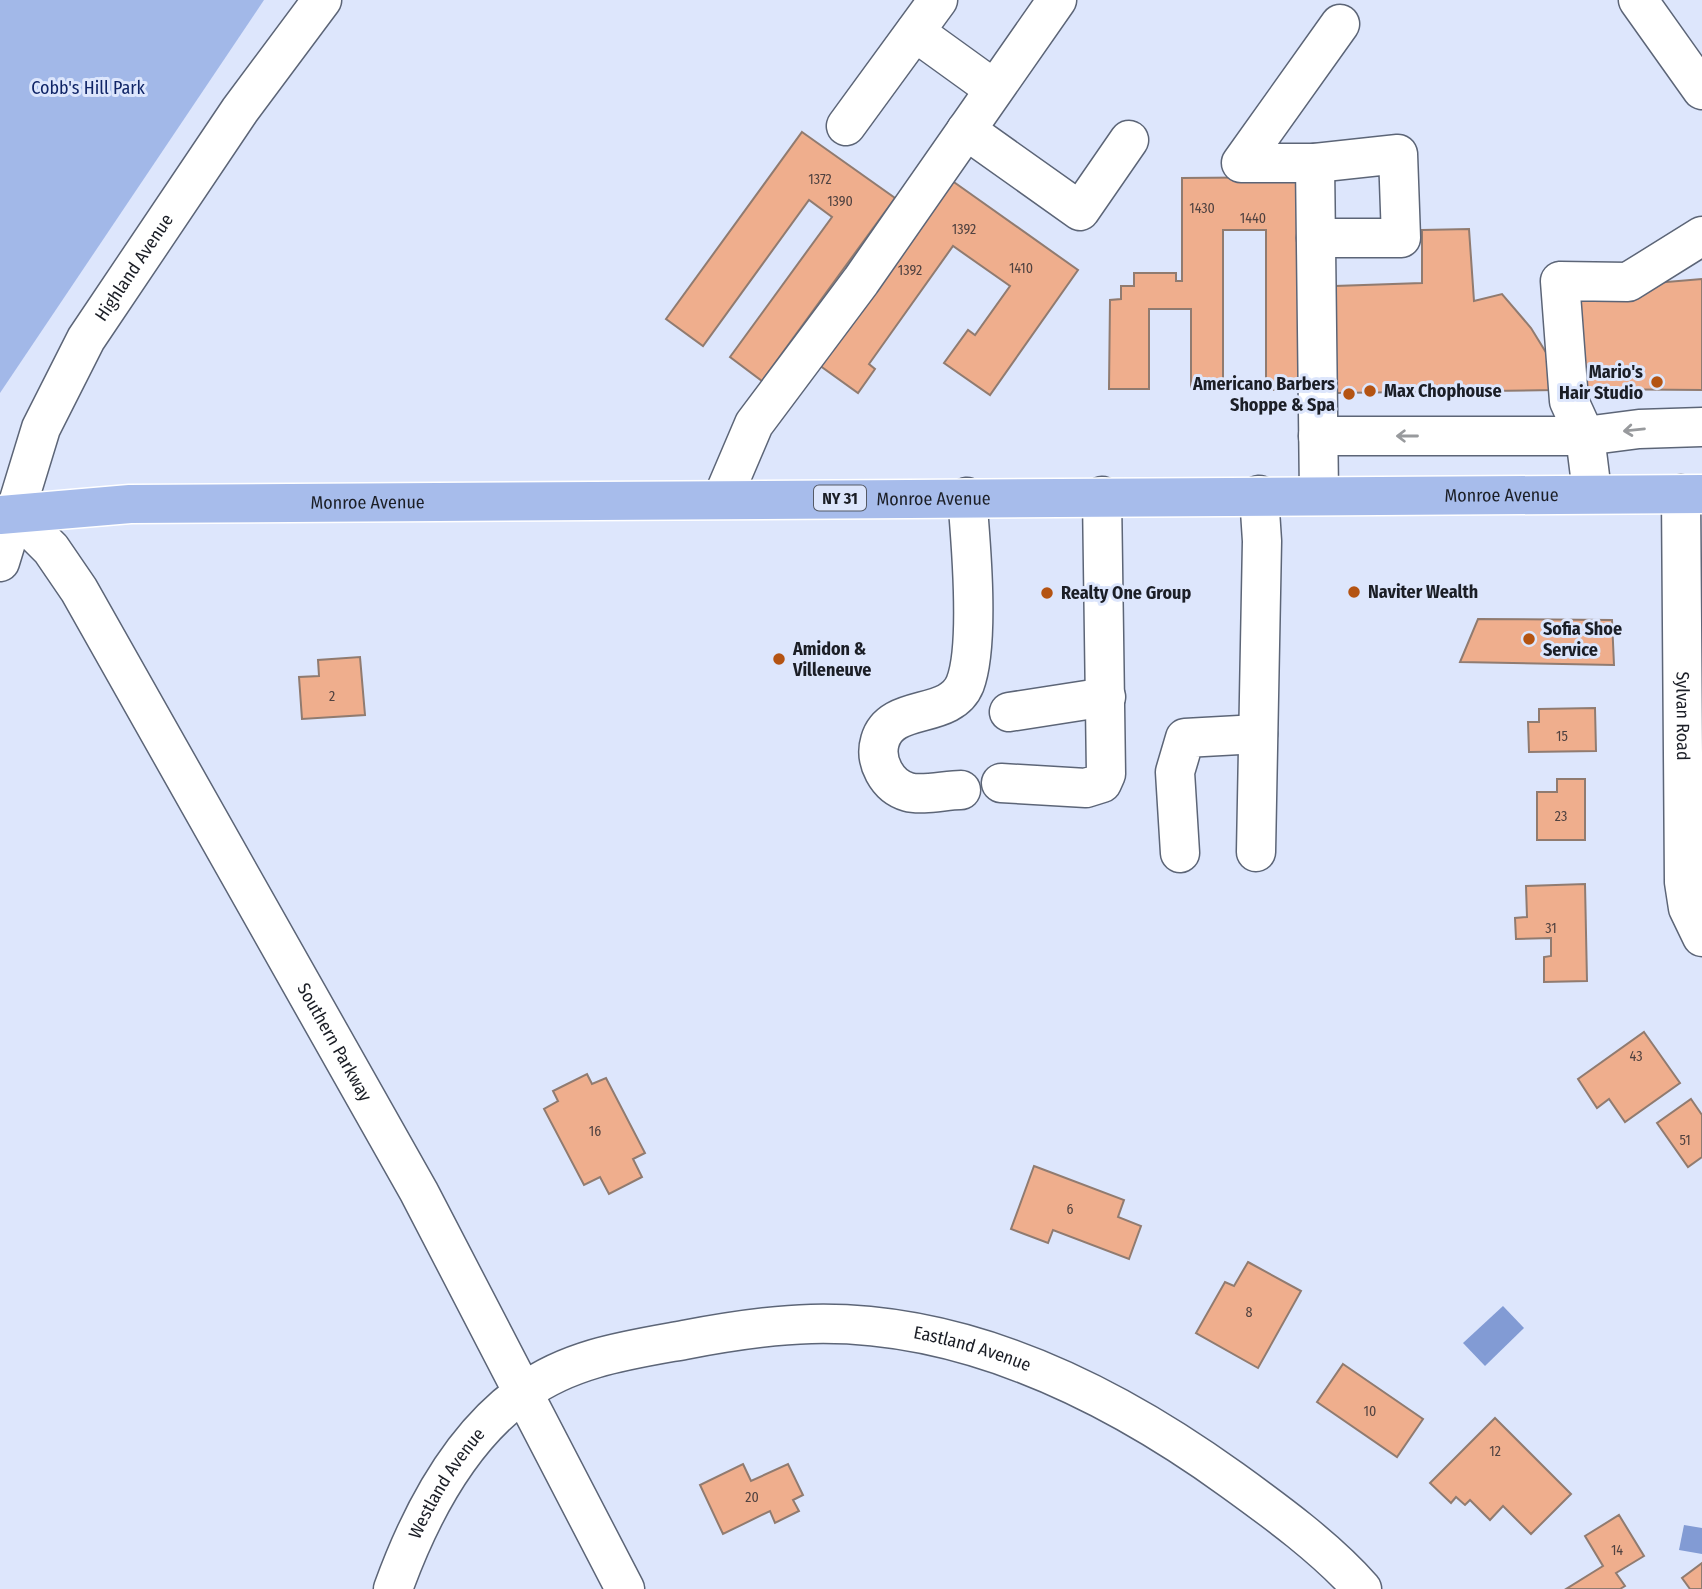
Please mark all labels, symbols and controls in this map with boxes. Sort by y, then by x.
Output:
park label: Cobb's Hill Park [31,77,145,99]
house number: 1372 [808,171,832,188]
house number: 1390 [827,193,853,210]
house number: 1430 [1189,200,1215,217]
street label: Highland Avenue [90,210,178,325]
house number: 1440 [1240,210,1266,227]
house number: 1392 [952,221,976,238]
house number: 1410 [1009,260,1033,277]
house number: 1392 [898,262,922,279]
place label: Mario's Hair Studio [1559,361,1643,404]
place label: Americano Barbers Shoppe & Spa [1192,373,1335,416]
marker: Mario's Hair Studio [1649,374,1665,390]
place label: Max Chophouse [1384,380,1502,402]
marker: Max Chophouse [1362,383,1378,399]
marker: Americano Barbers Shoppe & Spa [1341,386,1357,402]
one-way arrow [1623,424,1646,437]
one-way arrow [1395,429,1418,443]
street label: Monroe Avenue [1444,484,1559,507]
road number: NY 31 [814,485,866,510]
street label: Monroe Avenue [876,488,991,510]
street label: Monroe Avenue [310,491,425,514]
place label: Naviter Wealth [1368,581,1478,603]
place label: Realty One Group [1061,582,1191,604]
marker: Naviter Wealth [1346,584,1362,600]
marker: Realty One Group [1039,585,1055,601]
place label: Sofia Shoe Service [1543,618,1622,661]
marker: Sofia Shoe Service [1521,631,1537,647]
place label: Amidon & Villeneuve [792,638,871,681]
marker: Amidon & Villeneuve [771,651,787,667]
street label: Sylvan Road [1671,671,1694,761]
house number: 2 [329,688,335,705]
house number: 15 [1556,728,1568,745]
house number: 23 [1555,808,1567,825]
house number: 31 [1545,920,1557,937]
street label: Southern Parkway [292,979,377,1105]
house number: 43 [1630,1048,1642,1065]
house number: 16 [589,1123,601,1140]
house number: 51 [1679,1132,1691,1149]
house number: 6 [1067,1201,1074,1218]
house number: 8 [1246,1304,1253,1321]
street label: Eastland Avenue [912,1321,1034,1376]
house number: 10 [1364,1403,1376,1420]
street label: Westland Avenue [404,1423,489,1542]
house number: 12 [1489,1443,1501,1460]
house number: 20 [745,1489,759,1506]
house number: 14 [1611,1542,1623,1559]

